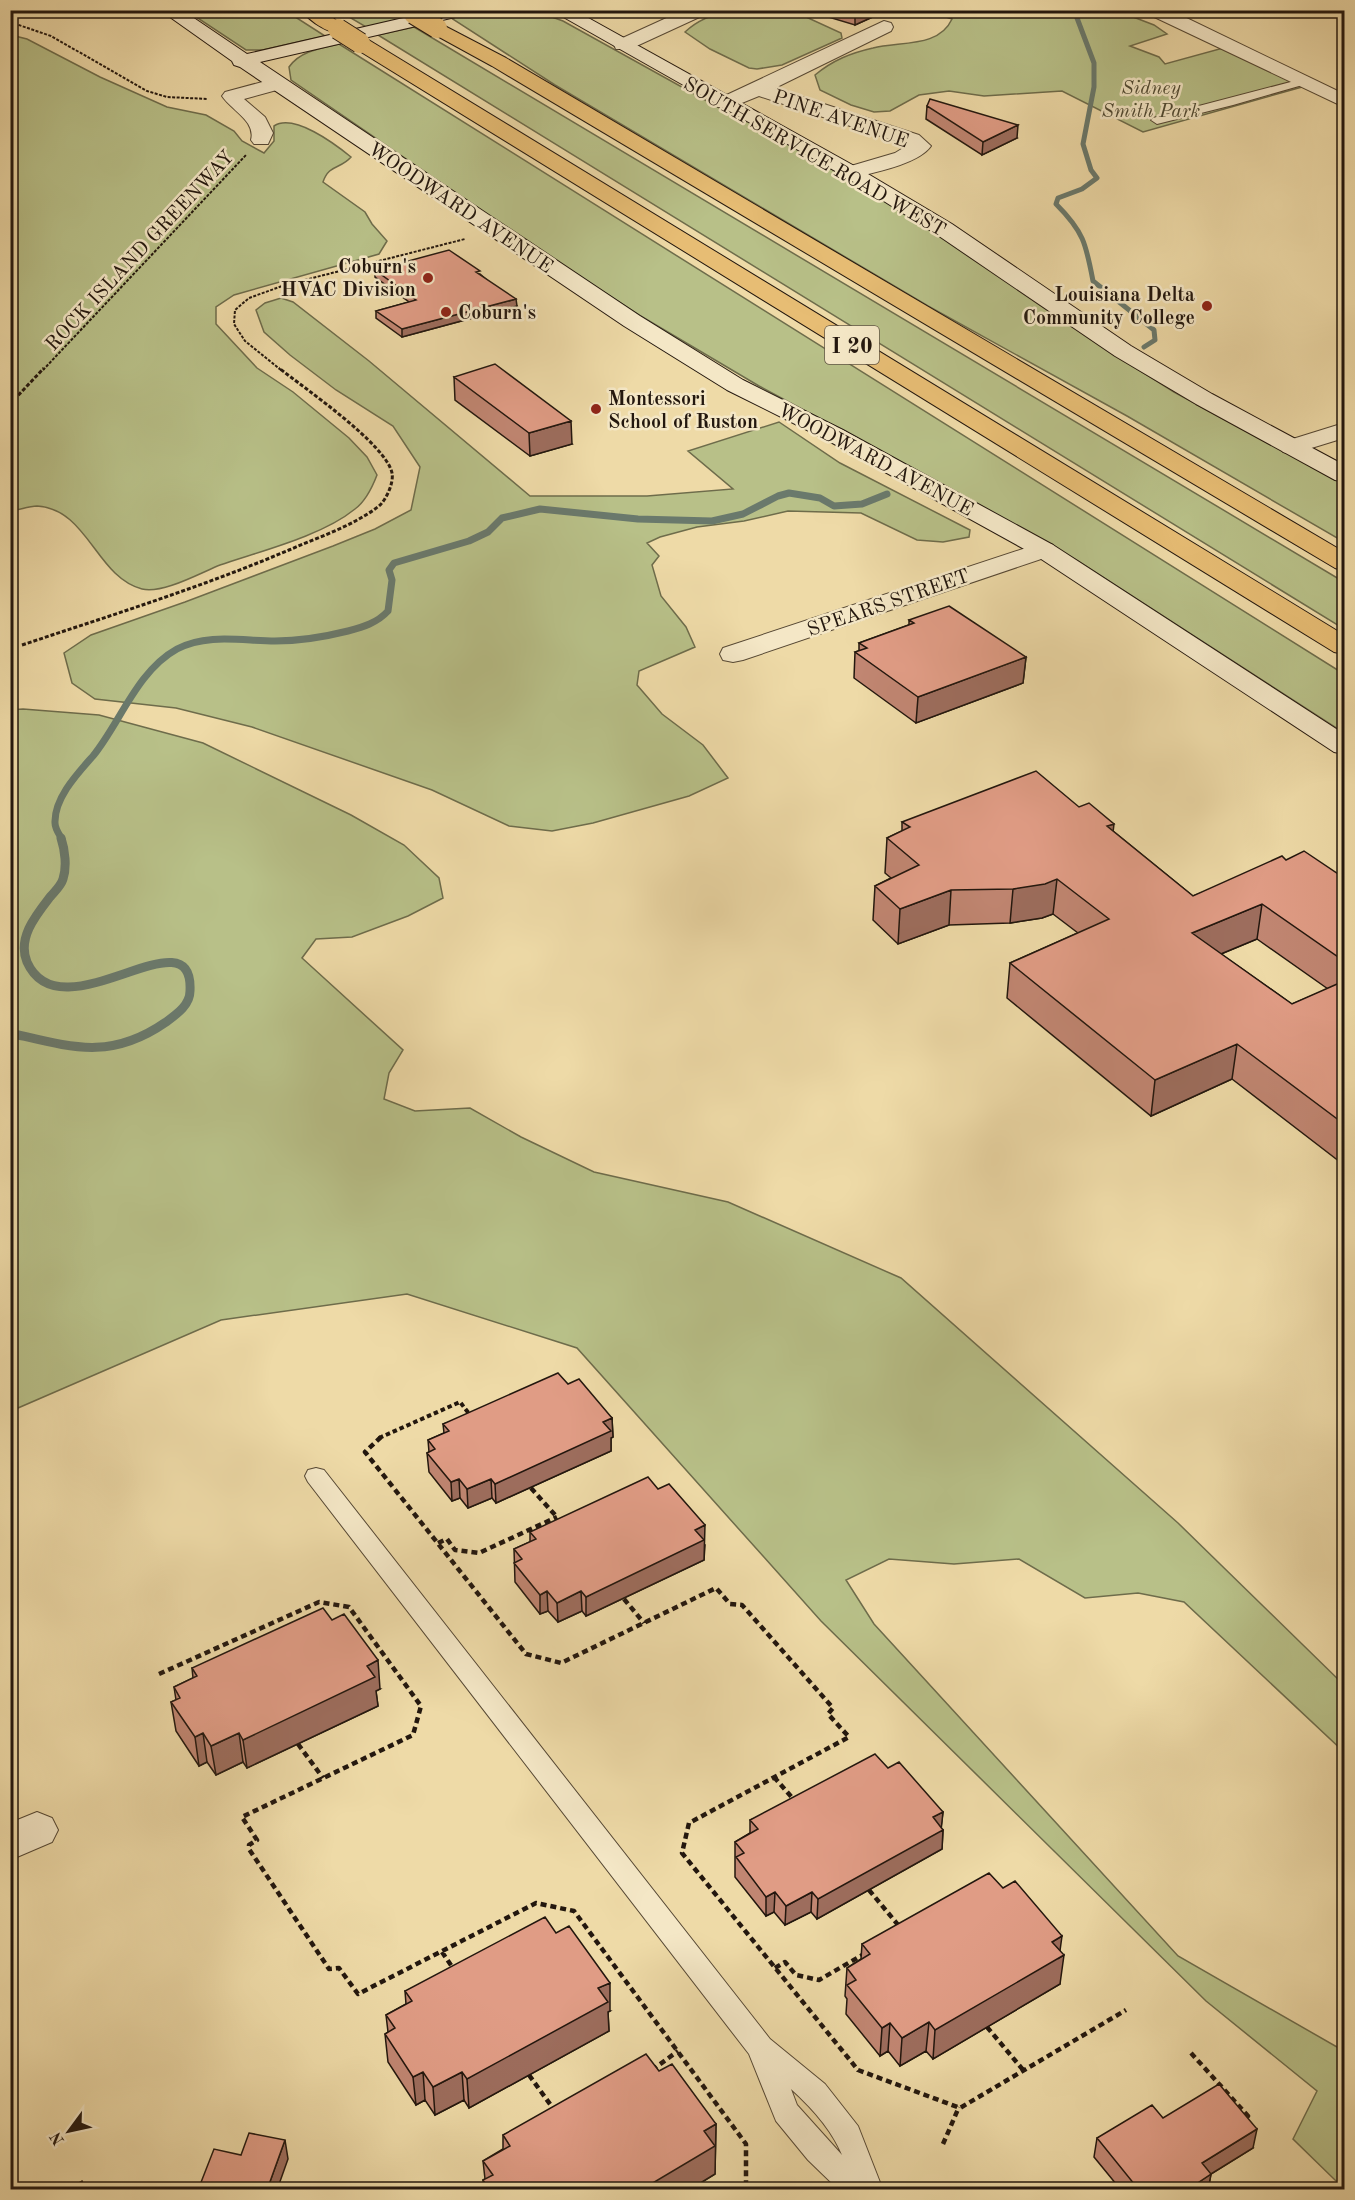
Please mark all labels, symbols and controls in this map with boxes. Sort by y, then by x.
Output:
street label: SOUTH SERVICE ROAD WEST [679,74,949,241]
park label: Sidney Smith Park [1102,79,1201,122]
street label: PINE AVENUE [770,87,911,153]
street label: WOODWARD AVENUE [364,139,556,278]
street label: ROCK ISLAND GREENWAY [43,147,239,355]
place label: Coburn's HVAC Division [280,258,416,301]
marker: Coburn's HVAC Division [421,271,435,285]
place label: Louisiana Delta Community College [1023,286,1195,329]
marker: Louisiana Delta Community College [1200,299,1214,313]
place label: Coburn's [458,304,536,324]
marker: Coburn's [439,305,453,319]
road number: I 20 [825,326,879,364]
place label: Montessori School of Ruston [608,390,758,433]
street label: WOODWARD AVENUE [774,401,976,521]
marker: Montessori School of Ruston [589,402,603,416]
street label: SPEARS STREET [805,567,972,641]
north arrow [39,2101,99,2161]
text: N [48,2128,68,2148]

